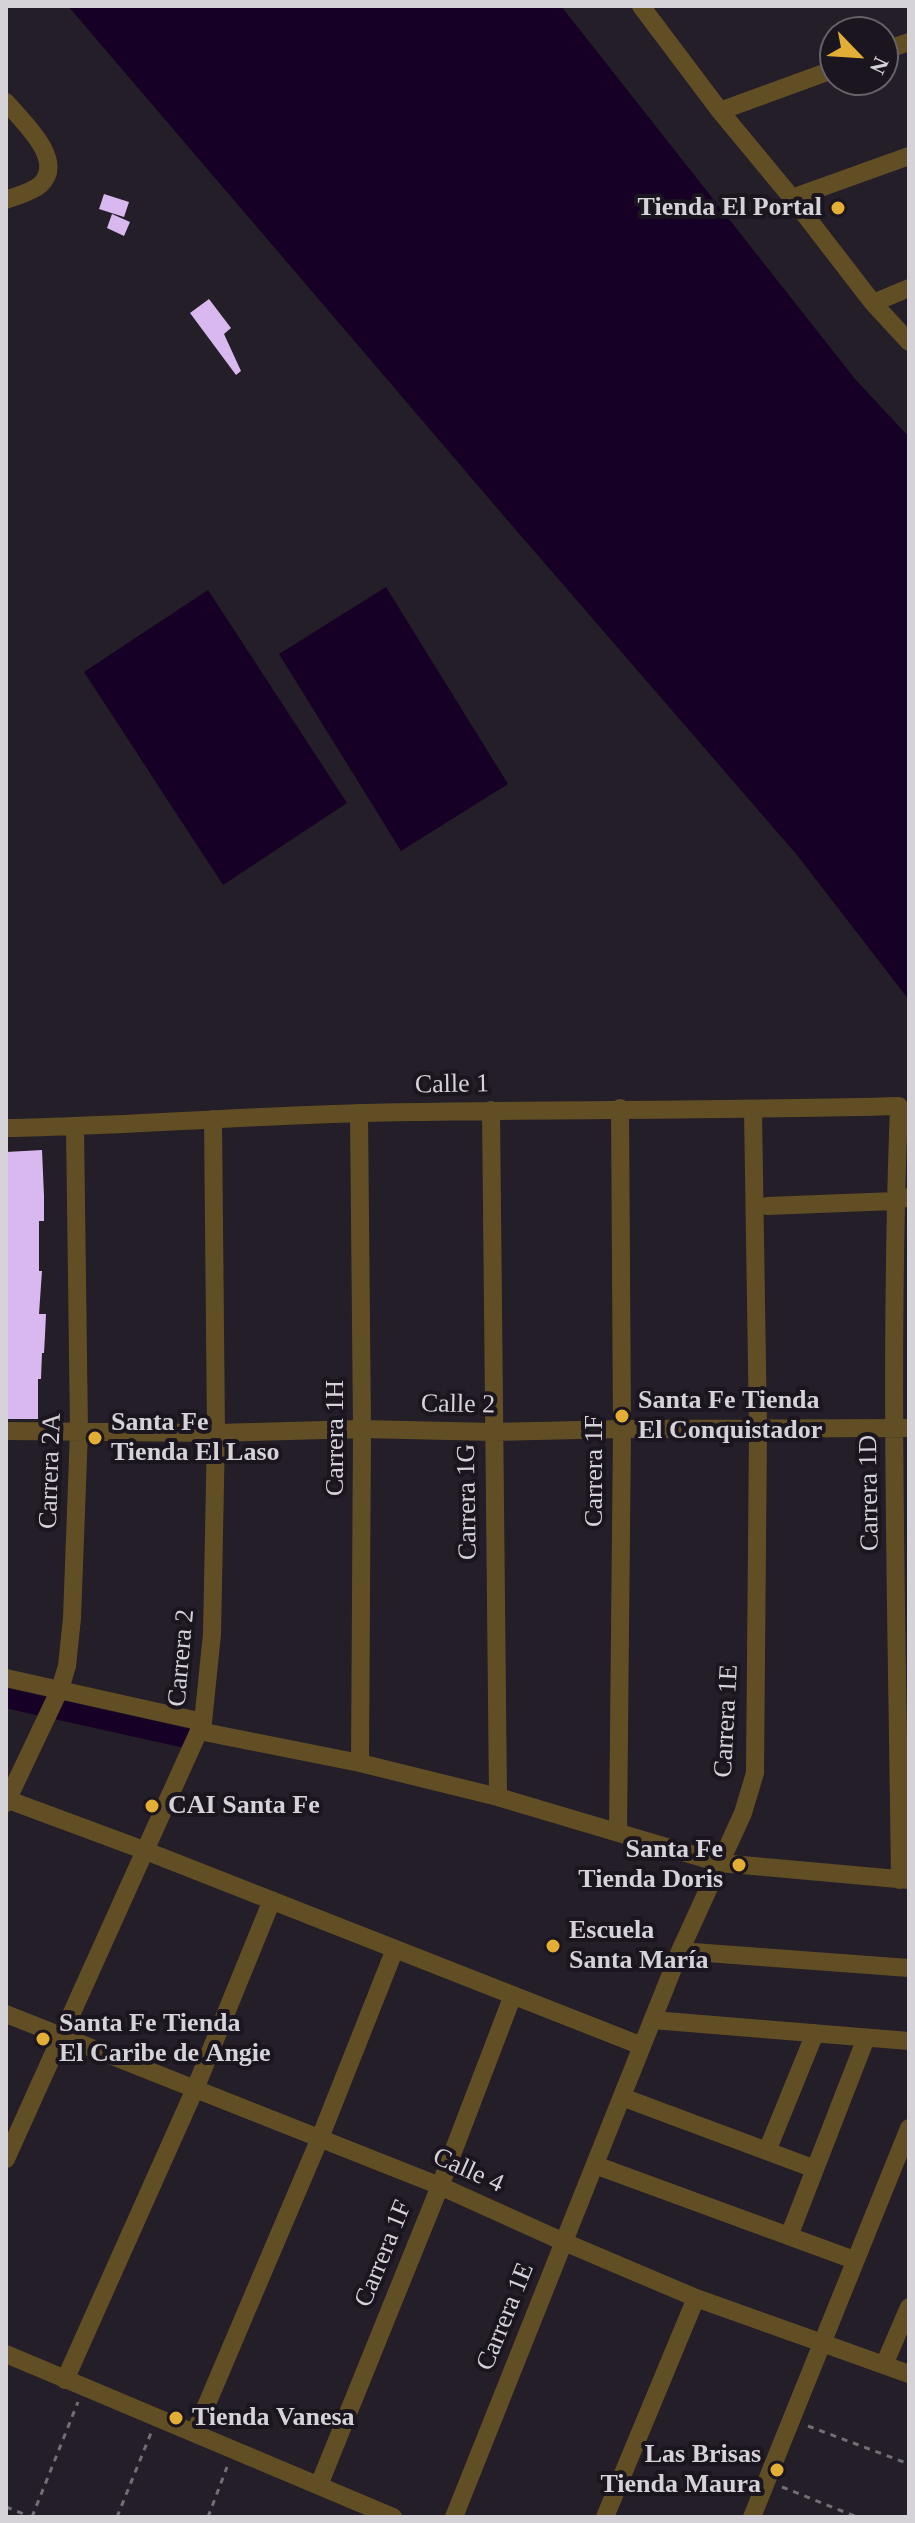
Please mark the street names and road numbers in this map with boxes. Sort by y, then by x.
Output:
street label: Calle 1 [415,1069,489,1101]
street label: Carrera 1H [320,1380,352,1496]
street label: Calle 2 [421,1389,495,1421]
street label: Carrera 2A [33,1412,69,1530]
street label: Carrera 1F [579,1415,611,1527]
street label: Carrera 1D [853,1435,887,1551]
street label: Carrera 1G [451,1444,485,1560]
street label: Carrera 2 [162,1608,202,1708]
street label: Carrera 1E [708,1664,746,1778]
street label: Calle 4 [428,2142,508,2200]
street label: Carrera 1F [349,2196,419,2312]
street label: Carrera 1E [470,2259,542,2375]

